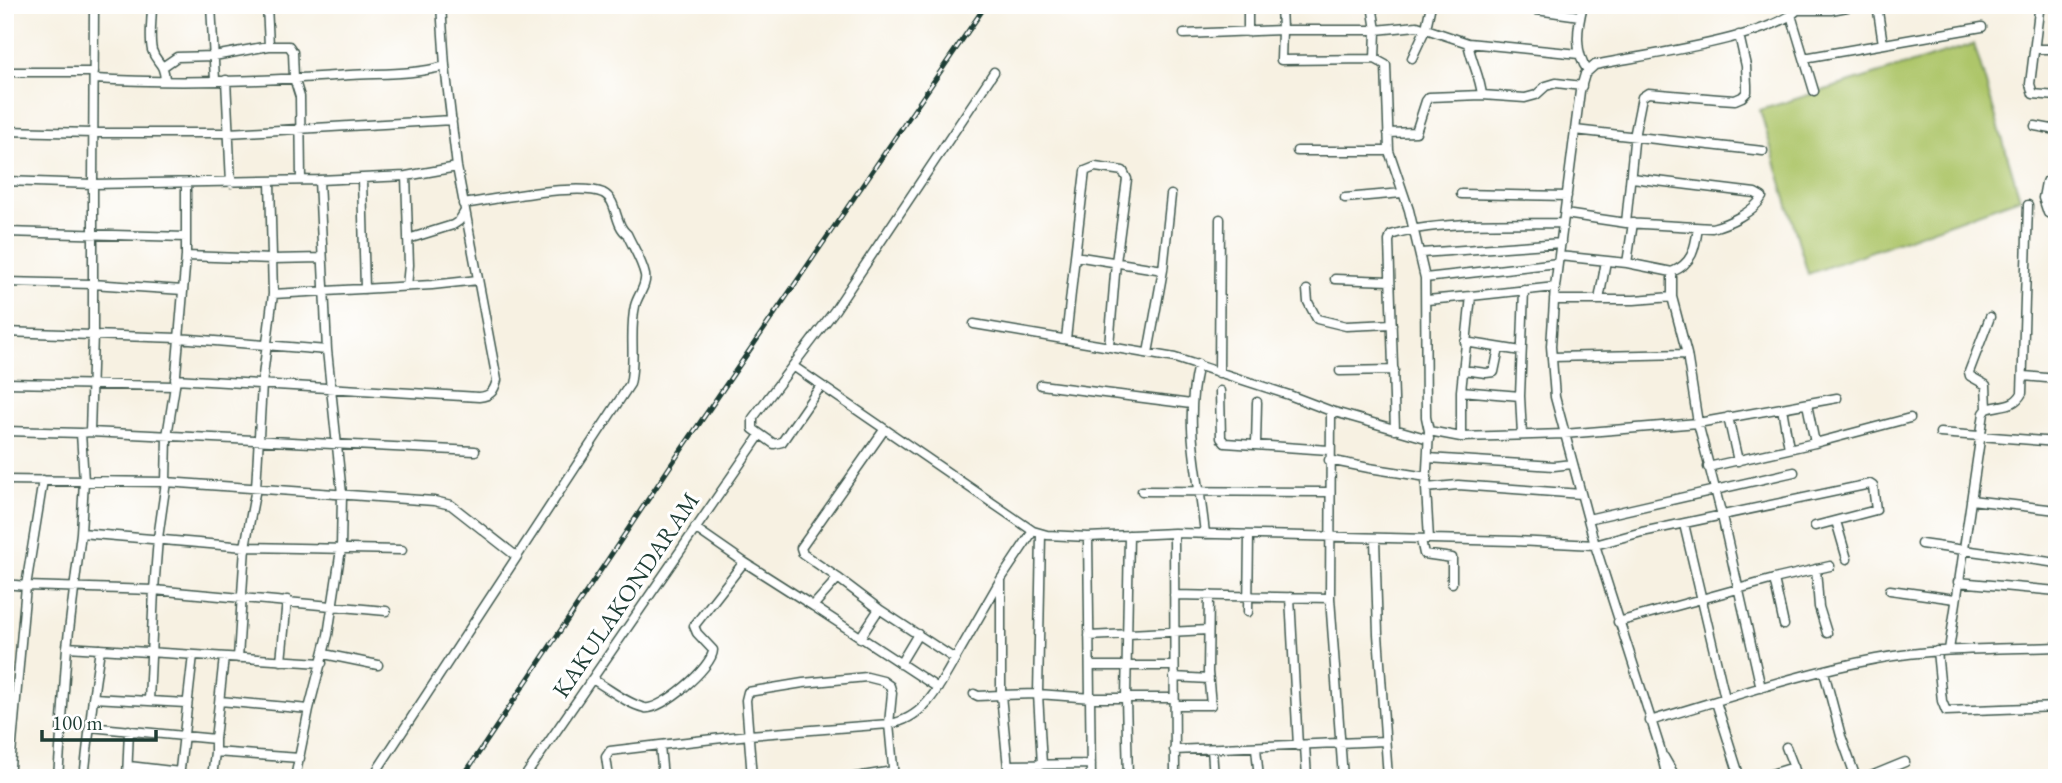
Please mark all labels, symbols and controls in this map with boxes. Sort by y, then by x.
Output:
street label: KAKULAKONDARAM [545,486,706,704]
scale bar [42,699,156,743]
text: 100 m [52,709,103,736]

